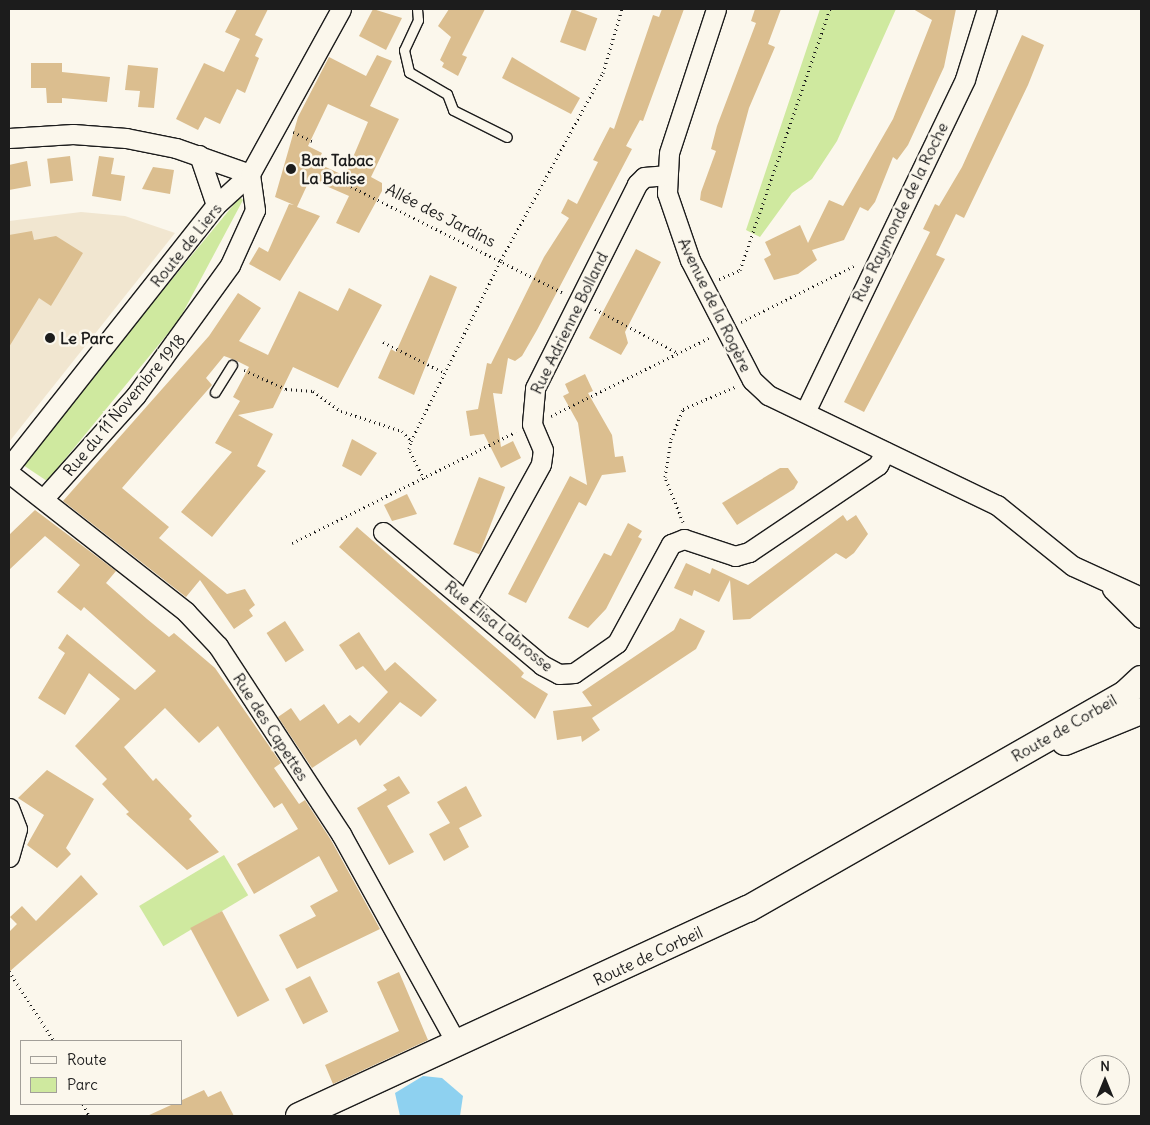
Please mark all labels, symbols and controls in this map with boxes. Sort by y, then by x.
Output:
street label: Rue Raymonde de la Roche [848,119,952,305]
place label: Bar Tabac La Balise [301,150,373,188]
marker: Bar Tabac La Balise [285,163,297,175]
street label: Allée des Jardins [383,179,499,251]
street label: Route de Liers [146,199,226,291]
street label: Avenue de la Rogère [674,235,756,375]
street label: Rue Adrienne Bolland [526,249,612,397]
place label: Le Parc [60,328,114,348]
street label: Rue du 11 Novembre 1918 [59,330,189,480]
marker: Le Parc [44,332,56,344]
street label: Rue Elisa Labrosse [441,576,557,676]
street label: Rue des Capettes [229,670,313,784]
street label: Route de Corbeil [1008,690,1120,766]
street label: Route de Corbeil [590,922,706,990]
legend [20,1040,182,1105]
text: Route [67,1050,107,1069]
north arrow [1080,1055,1130,1105]
text: N [1100,1057,1110,1075]
text: Parc [67,1075,98,1094]

